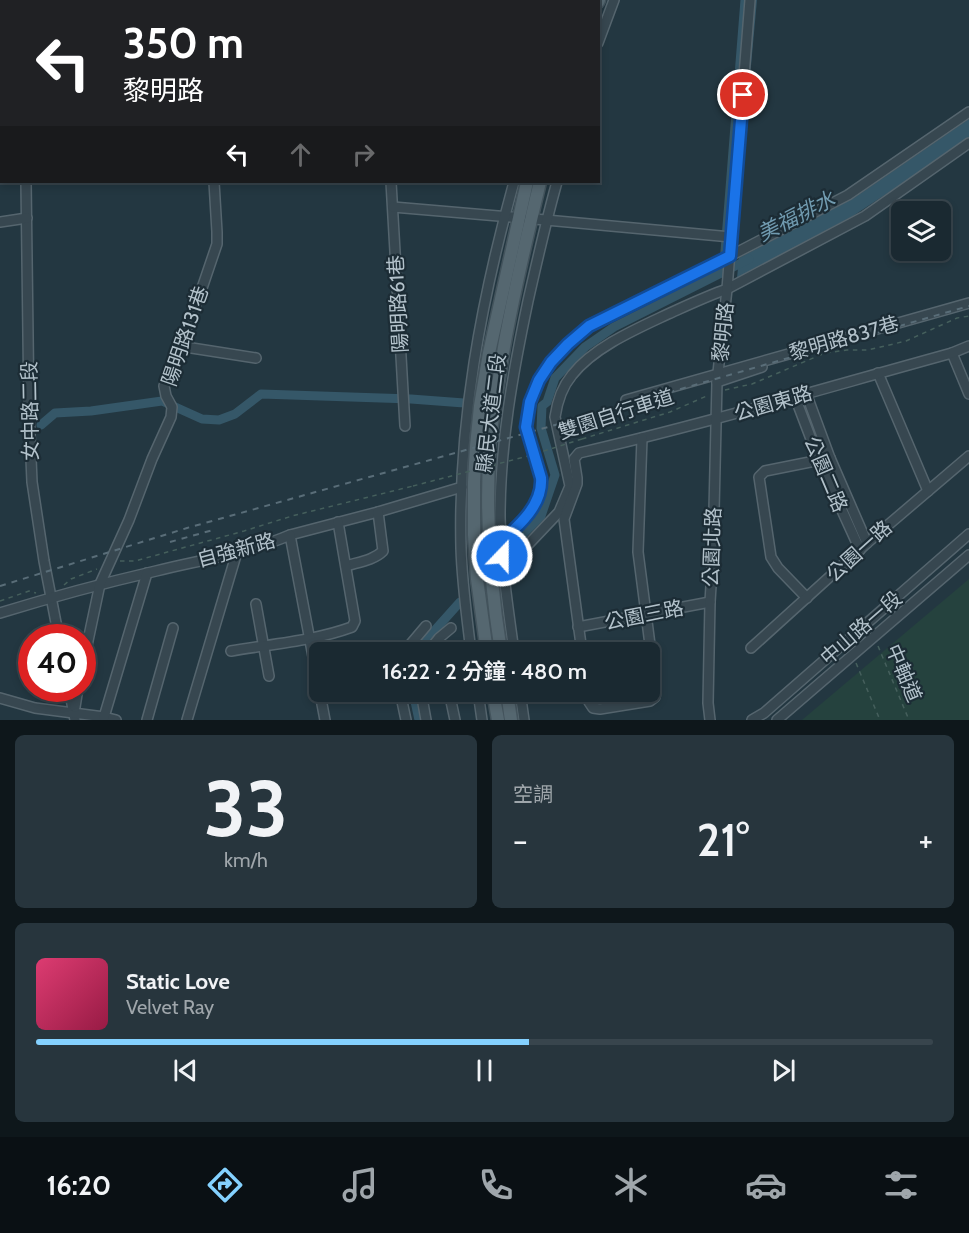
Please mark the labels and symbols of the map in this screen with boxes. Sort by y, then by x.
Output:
pin [717,69,768,120]
water label: 美福排水 [753,185,840,246]
street label: 陽明路61巷 [383,255,413,353]
street label: 陽明路131巷 [157,283,213,389]
street label: 黎明路 [708,301,738,363]
street label: 黎明路837巷 [786,311,902,365]
street label: 縣民大道二段 [472,352,510,474]
street label: 女中路二段 [17,361,43,461]
street label: 公園東路 [731,380,815,426]
street label: 雙園自行車道 [555,384,677,444]
street label: 公園二路 [799,432,853,516]
street label: 公園北路 [699,507,725,587]
street label: 公園一路 [821,515,897,587]
position arrow [470,524,534,588]
street label: 自強新路 [194,528,278,572]
street label: 中山路一段 [815,586,907,670]
street label: 公園三路 [602,596,686,634]
speed limit sign: 40 [18,624,96,702]
street label: 中軸道 [881,641,927,705]

